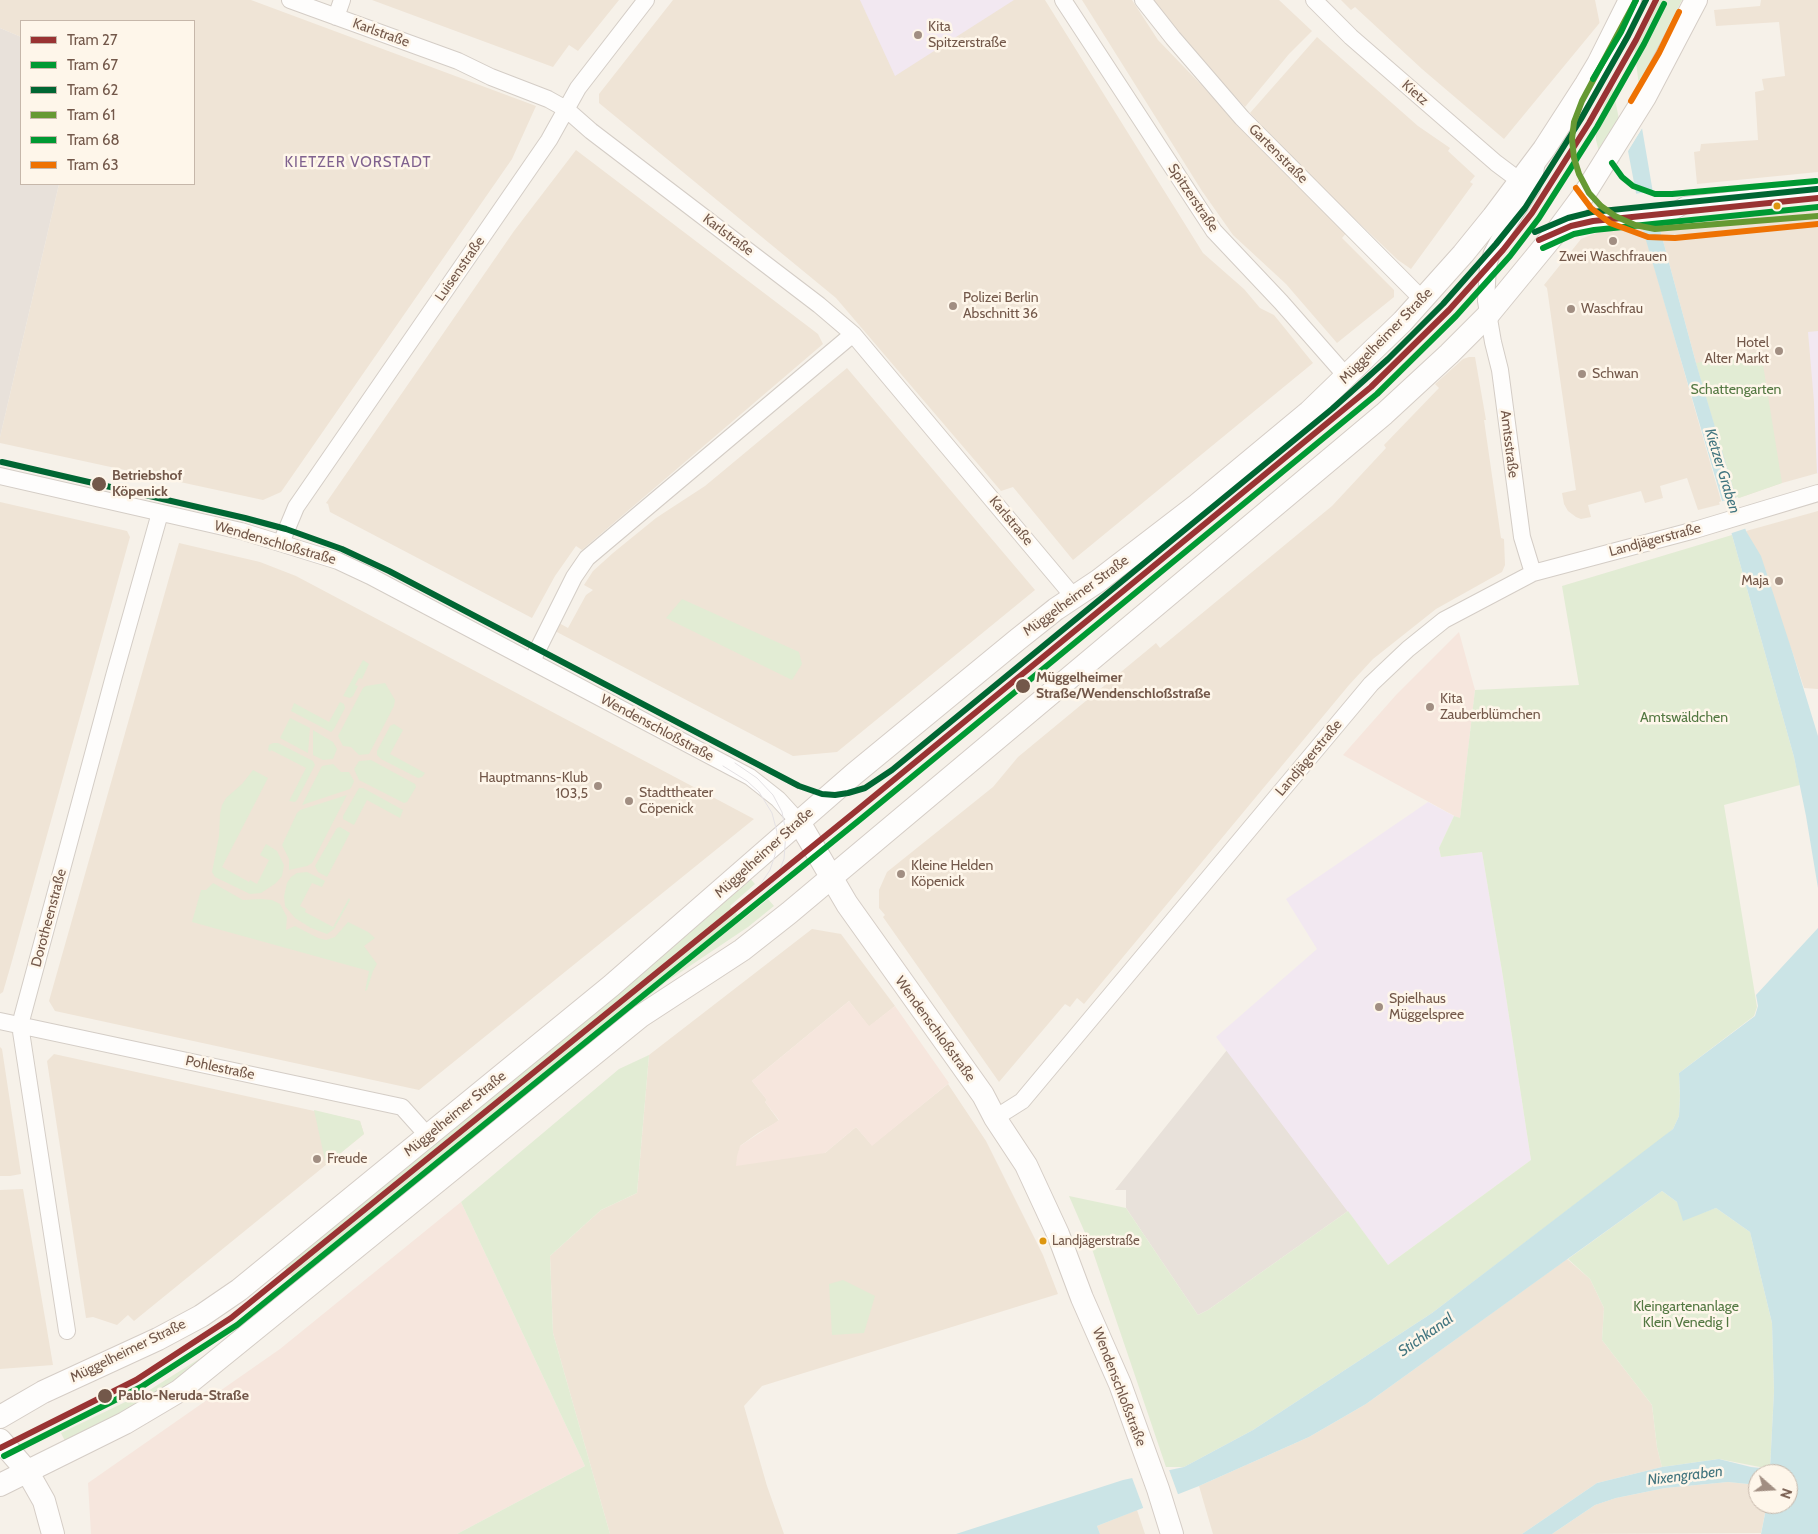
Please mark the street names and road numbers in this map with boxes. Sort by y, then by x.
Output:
street label: Karlstraße [350,15,412,51]
street label: Kietz [1398,77,1432,109]
street label: Gartenstraße [1245,121,1311,187]
street label: Spitzerstraße [1164,161,1222,235]
street label: Karlstraße [699,211,757,259]
street label: Luisenstraße [432,234,488,304]
street label: Müggelheimer Straße [1336,285,1436,387]
street label: Amtsstraße [1497,409,1521,479]
street label: Karlstraße [986,493,1036,549]
street label: Wendenschloßstraße [212,518,338,568]
street label: Landjägerstraße [1607,520,1703,560]
street label: Müggelheimer Straße [1020,552,1132,640]
street label: Wendenschloßstraße [598,691,716,765]
street label: Landjägerstraße [1272,716,1346,800]
street label: Müggelheimer Straße [711,804,817,902]
street label: Dorotheenstraße [28,867,70,969]
street label: Wendenschloßstraße [891,973,979,1085]
street label: Pohlestraße [184,1052,256,1084]
street label: Müggelheimer Straße [401,1068,509,1160]
street label: Müggelheimer Straße [67,1316,189,1386]
street label: Wendenschloßstraße [1089,1325,1149,1449]

